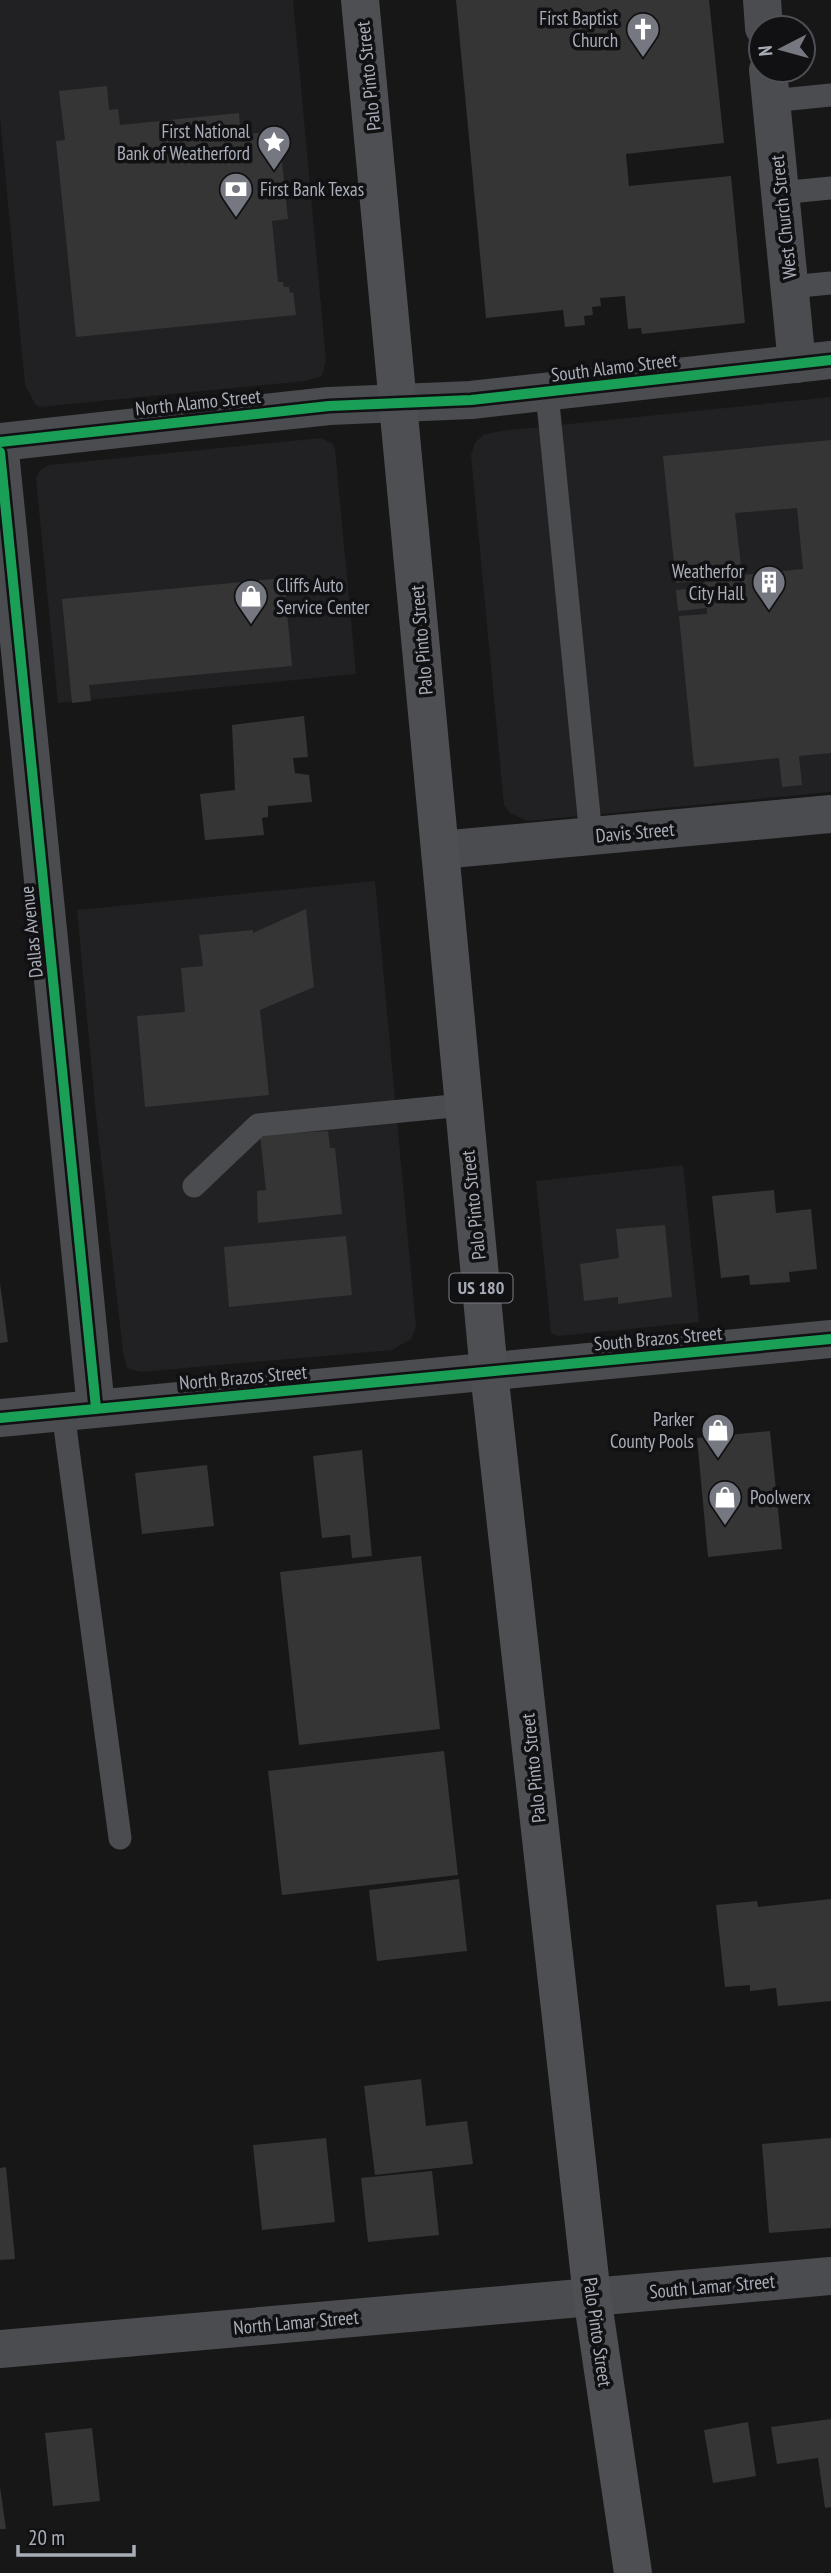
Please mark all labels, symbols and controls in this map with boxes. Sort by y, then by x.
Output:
place label: First Baptist Church [539,6,619,52]
church icon: First Baptist Church [624,10,662,59]
north arrow [747,14,817,84]
street label: Palo Pinto Street [350,19,386,132]
text: N [753,44,778,57]
place label: First National Bank of Weatherford [117,119,251,165]
place icon: First National Bank of Weatherford [255,123,293,172]
street label: West Church Street [764,153,801,280]
bank icon: First Bank Texas [217,170,255,219]
place label: First Bank Texas [260,177,364,201]
street label: South Alamo Street [550,347,679,387]
street label: North Alamo Street [134,383,263,421]
place label: Weatherfor City Hall [672,559,745,605]
building icon: Weatherfor City Hall [750,563,788,612]
place label: Cliffs Auto Service Center [276,573,370,619]
shop icon: Cliffs Auto Service Center [232,577,270,626]
street label: Palo Pinto Street [404,583,438,696]
street label: Davis Street [595,817,676,847]
street label: Dallas Avenue [14,885,48,979]
street label: Palo Pinto Street [455,1148,491,1261]
road number: US 180 [449,1274,512,1302]
street label: South Brazos Street [593,1320,724,1356]
street label: North Brazos Street [178,1359,309,1395]
place label: Parker County Pools [610,1407,695,1453]
shop icon: Parker County Pools [699,1411,737,1460]
shop icon: Poolwerx [706,1478,744,1527]
place label: Poolwerx [750,1485,811,1509]
street label: Palo Pinto Street [515,1711,551,1824]
street label: South Lamar Street [648,2268,777,2303]
street label: Palo Pinto Street [578,2276,618,2389]
street label: North Lamar Street [232,2305,360,2339]
scale bar [18,2514,133,2558]
text: 20 m [28,2524,65,2551]

